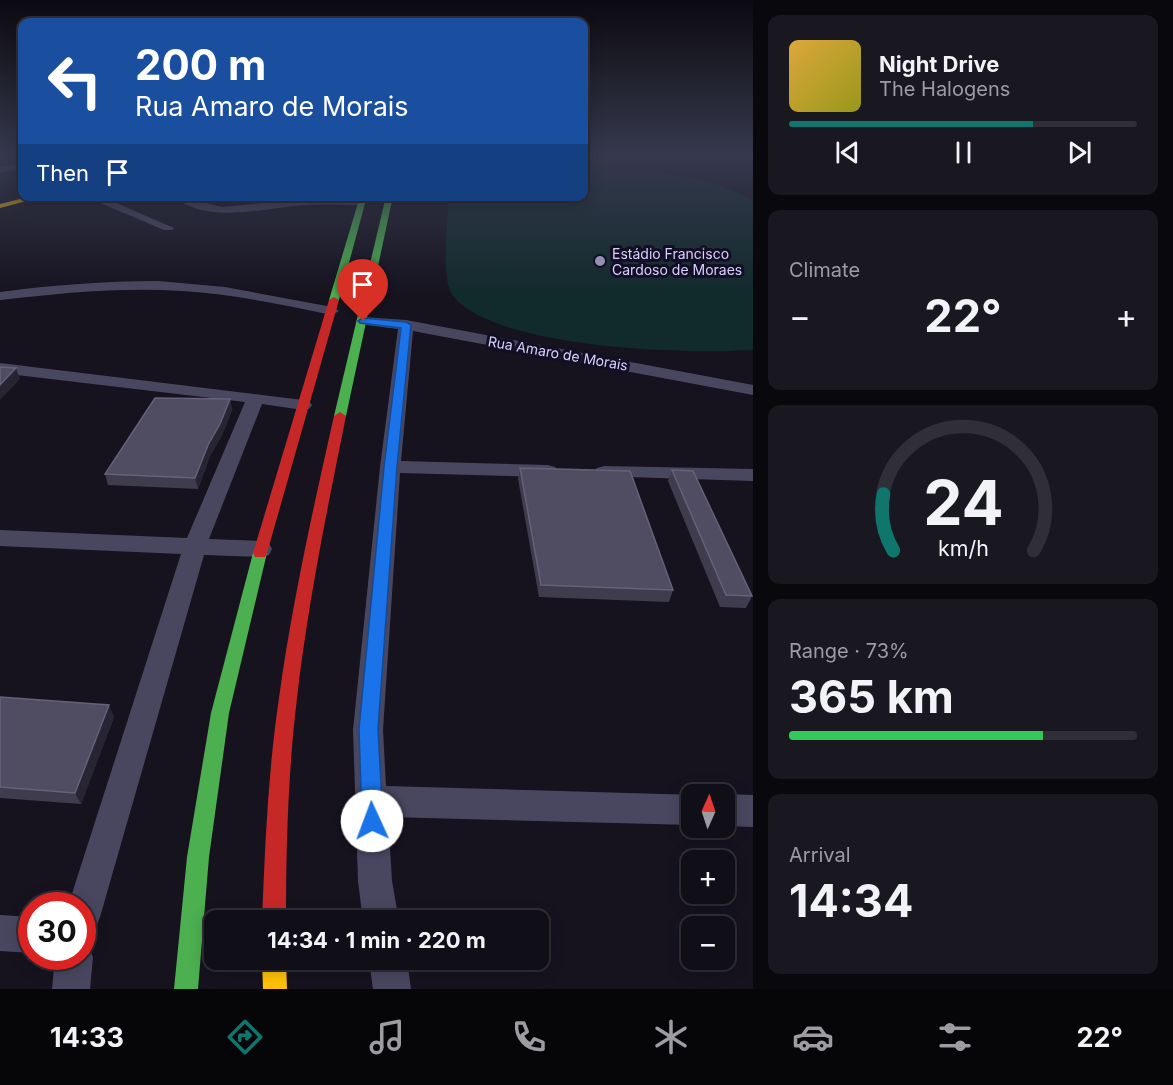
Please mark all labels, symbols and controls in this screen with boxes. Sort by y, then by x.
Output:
text: 200 m [135,39,266,90]
icon: left [36,42,114,120]
text: Night Drive [879,51,999,77]
text: The Halogens [879,77,1010,101]
text: Rua Amaro de Morais [135,90,409,123]
icon: previous [831,136,864,169]
icon: pause [947,136,980,169]
icon: next [1063,136,1096,169]
icon: arrive [101,156,134,189]
text: Then [36,160,89,186]
place label: Estádio Francisco Cardoso de Moraes [612,245,742,278]
marker: Estádio Francisco Cardoso de Moraes [593,254,607,268]
text: Climate [789,258,860,282]
pin [337,259,388,321]
icon: arrive [346,268,379,301]
text: 22° [924,288,1002,343]
text: − [789,296,811,336]
text: + [1115,296,1137,336]
street label: Rua Amaro de Morais [487,332,629,374]
text: 24 [923,466,1003,541]
text: km/h [938,536,988,562]
text: Range · 73% [789,639,909,663]
text: 365 km [789,669,954,724]
north arrow [681,784,735,838]
map controls [681,784,735,970]
position arrow [340,789,404,853]
text: Arrival [789,843,851,867]
button: + [681,850,735,904]
text: 14:34 [789,873,913,928]
speed limit sign: 30 [18,892,96,970]
button: − [681,916,735,970]
text: 14:34 · 1 min · 220 m [267,927,486,953]
icon: directions [224,1016,266,1058]
icon: music [366,1016,408,1058]
icon: phone [508,1016,550,1058]
icon: climate [650,1016,692,1058]
icon: car [792,1016,834,1058]
icon: filters [934,1016,976,1058]
text: 14:33 [50,1021,124,1054]
text: 22° [1076,1021,1123,1054]

